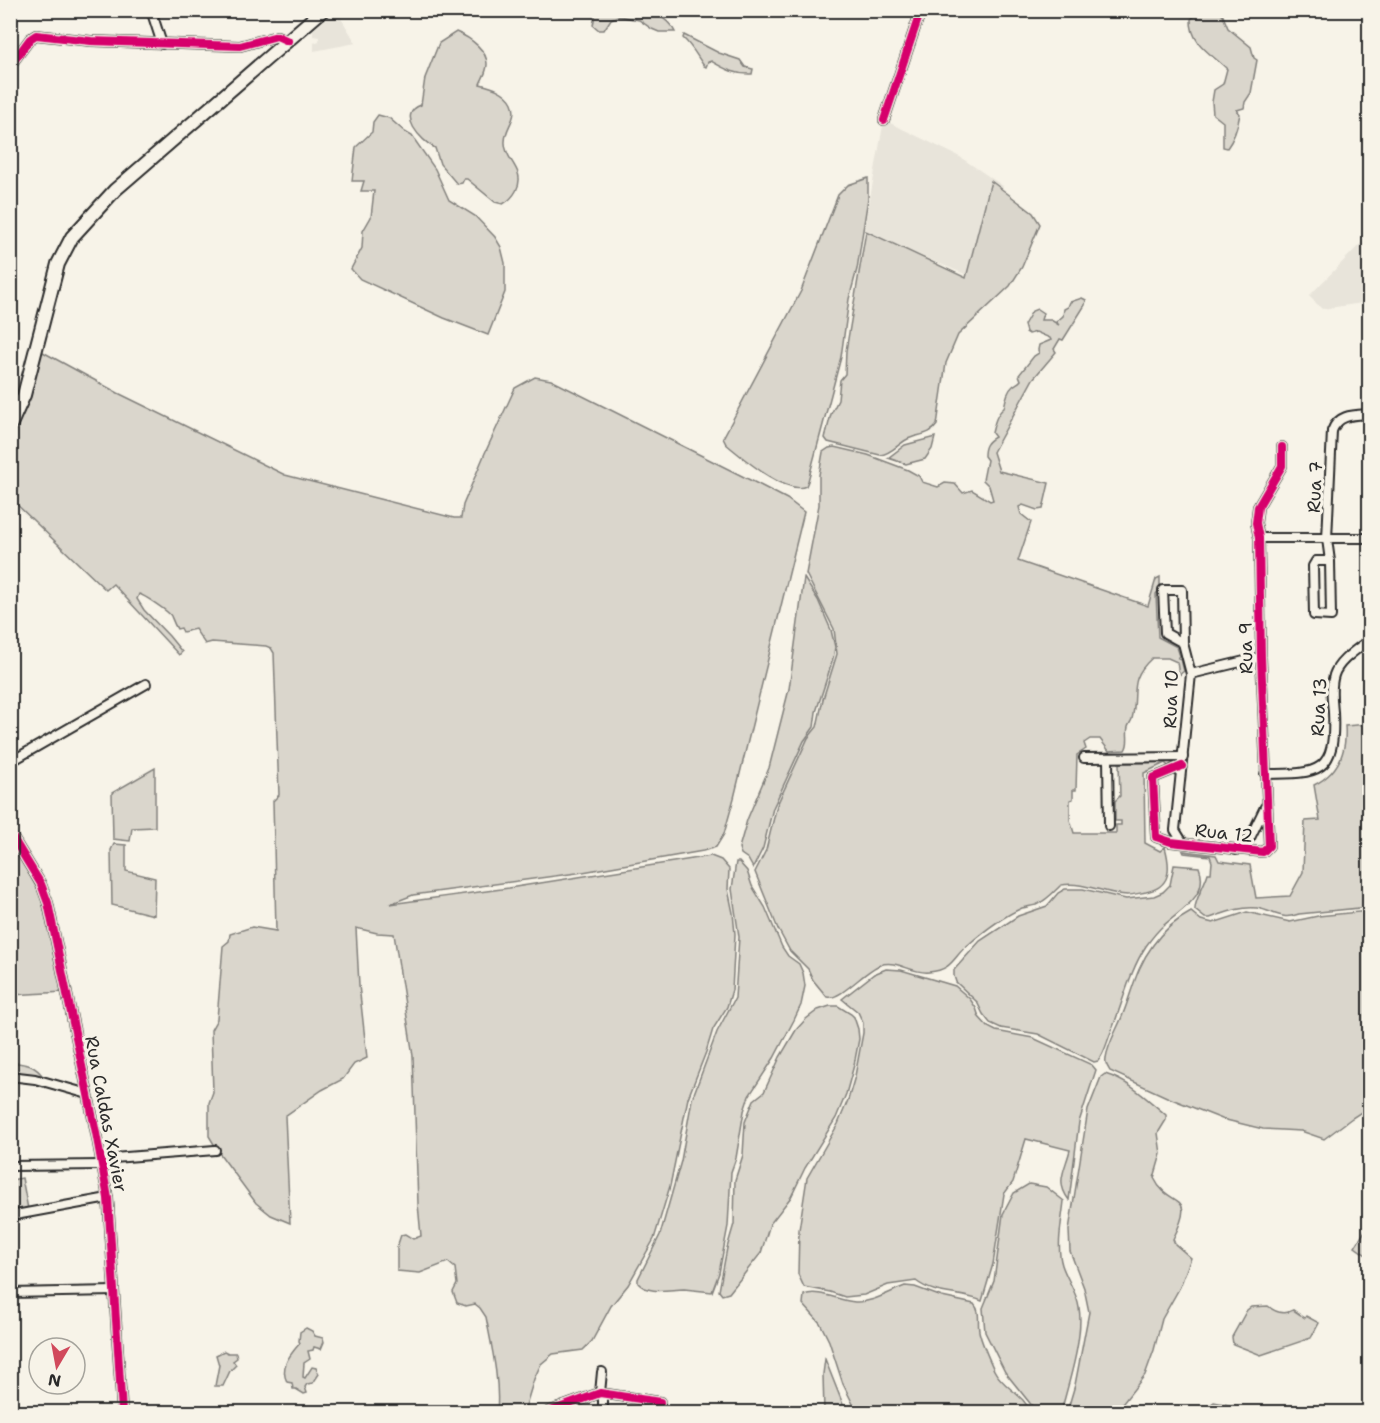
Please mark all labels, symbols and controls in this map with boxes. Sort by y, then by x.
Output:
street label: Rua 7 [1302,460,1328,514]
street label: Rua 9 [1234,622,1258,674]
street label: Rua 10 [1158,669,1184,729]
street label: Rua 13 [1305,677,1333,737]
street label: Rua 12 [1194,818,1254,848]
street label: Rua Caldas Xavier [79,1034,133,1194]
north arrow [27,1336,87,1396]
text: N [46,1369,63,1392]

